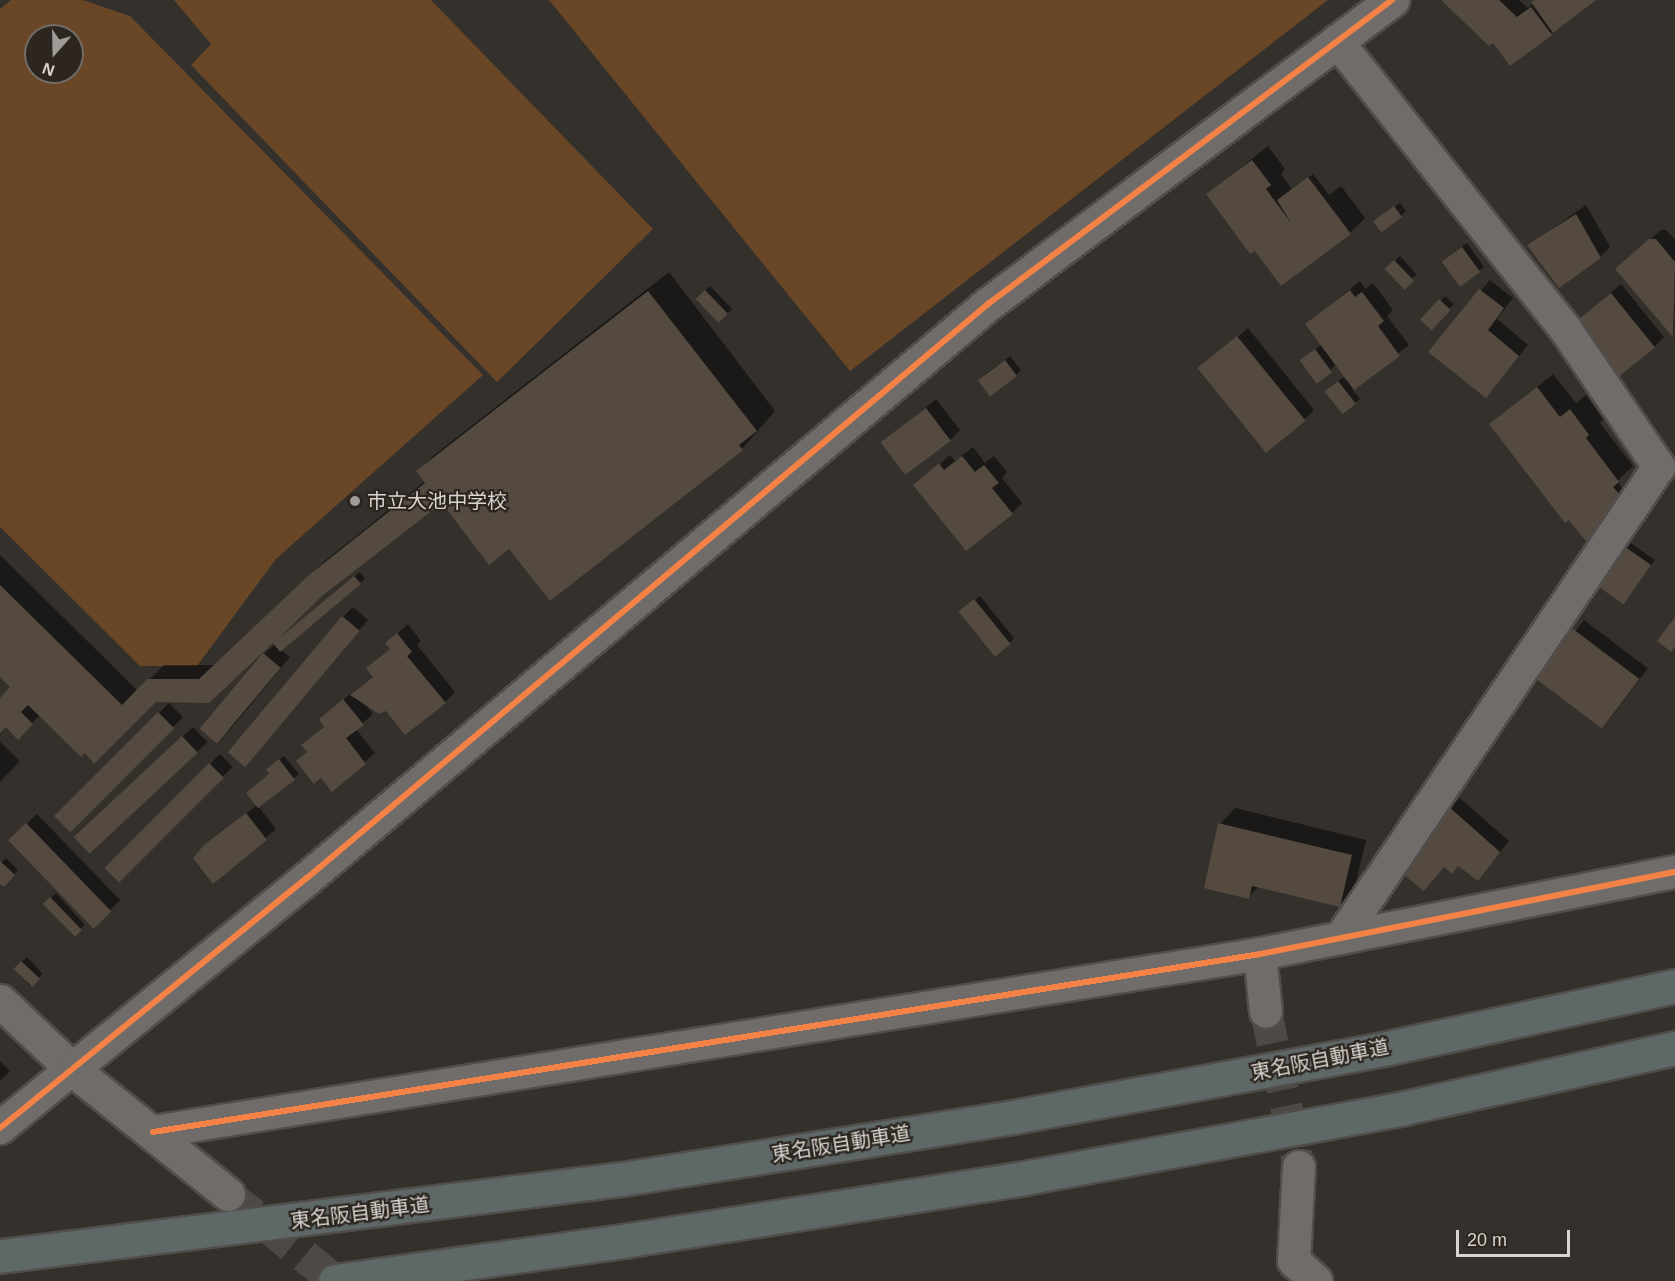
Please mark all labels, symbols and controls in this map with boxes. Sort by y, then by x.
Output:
north arrow [24,24,84,84]
text: N [40,60,57,79]
place label: 市立大池中学校 [367,489,507,513]
marker: 市立大池中学校 [348,494,362,508]
street label: 東名阪自動車道 [1249,1035,1391,1085]
street label: 東名阪自動車道 [770,1121,912,1167]
street label: 東名阪自動車道 [289,1193,431,1233]
scale bar [1459,1218,1573,1256]
text: 20 m [1467,1230,1507,1250]

